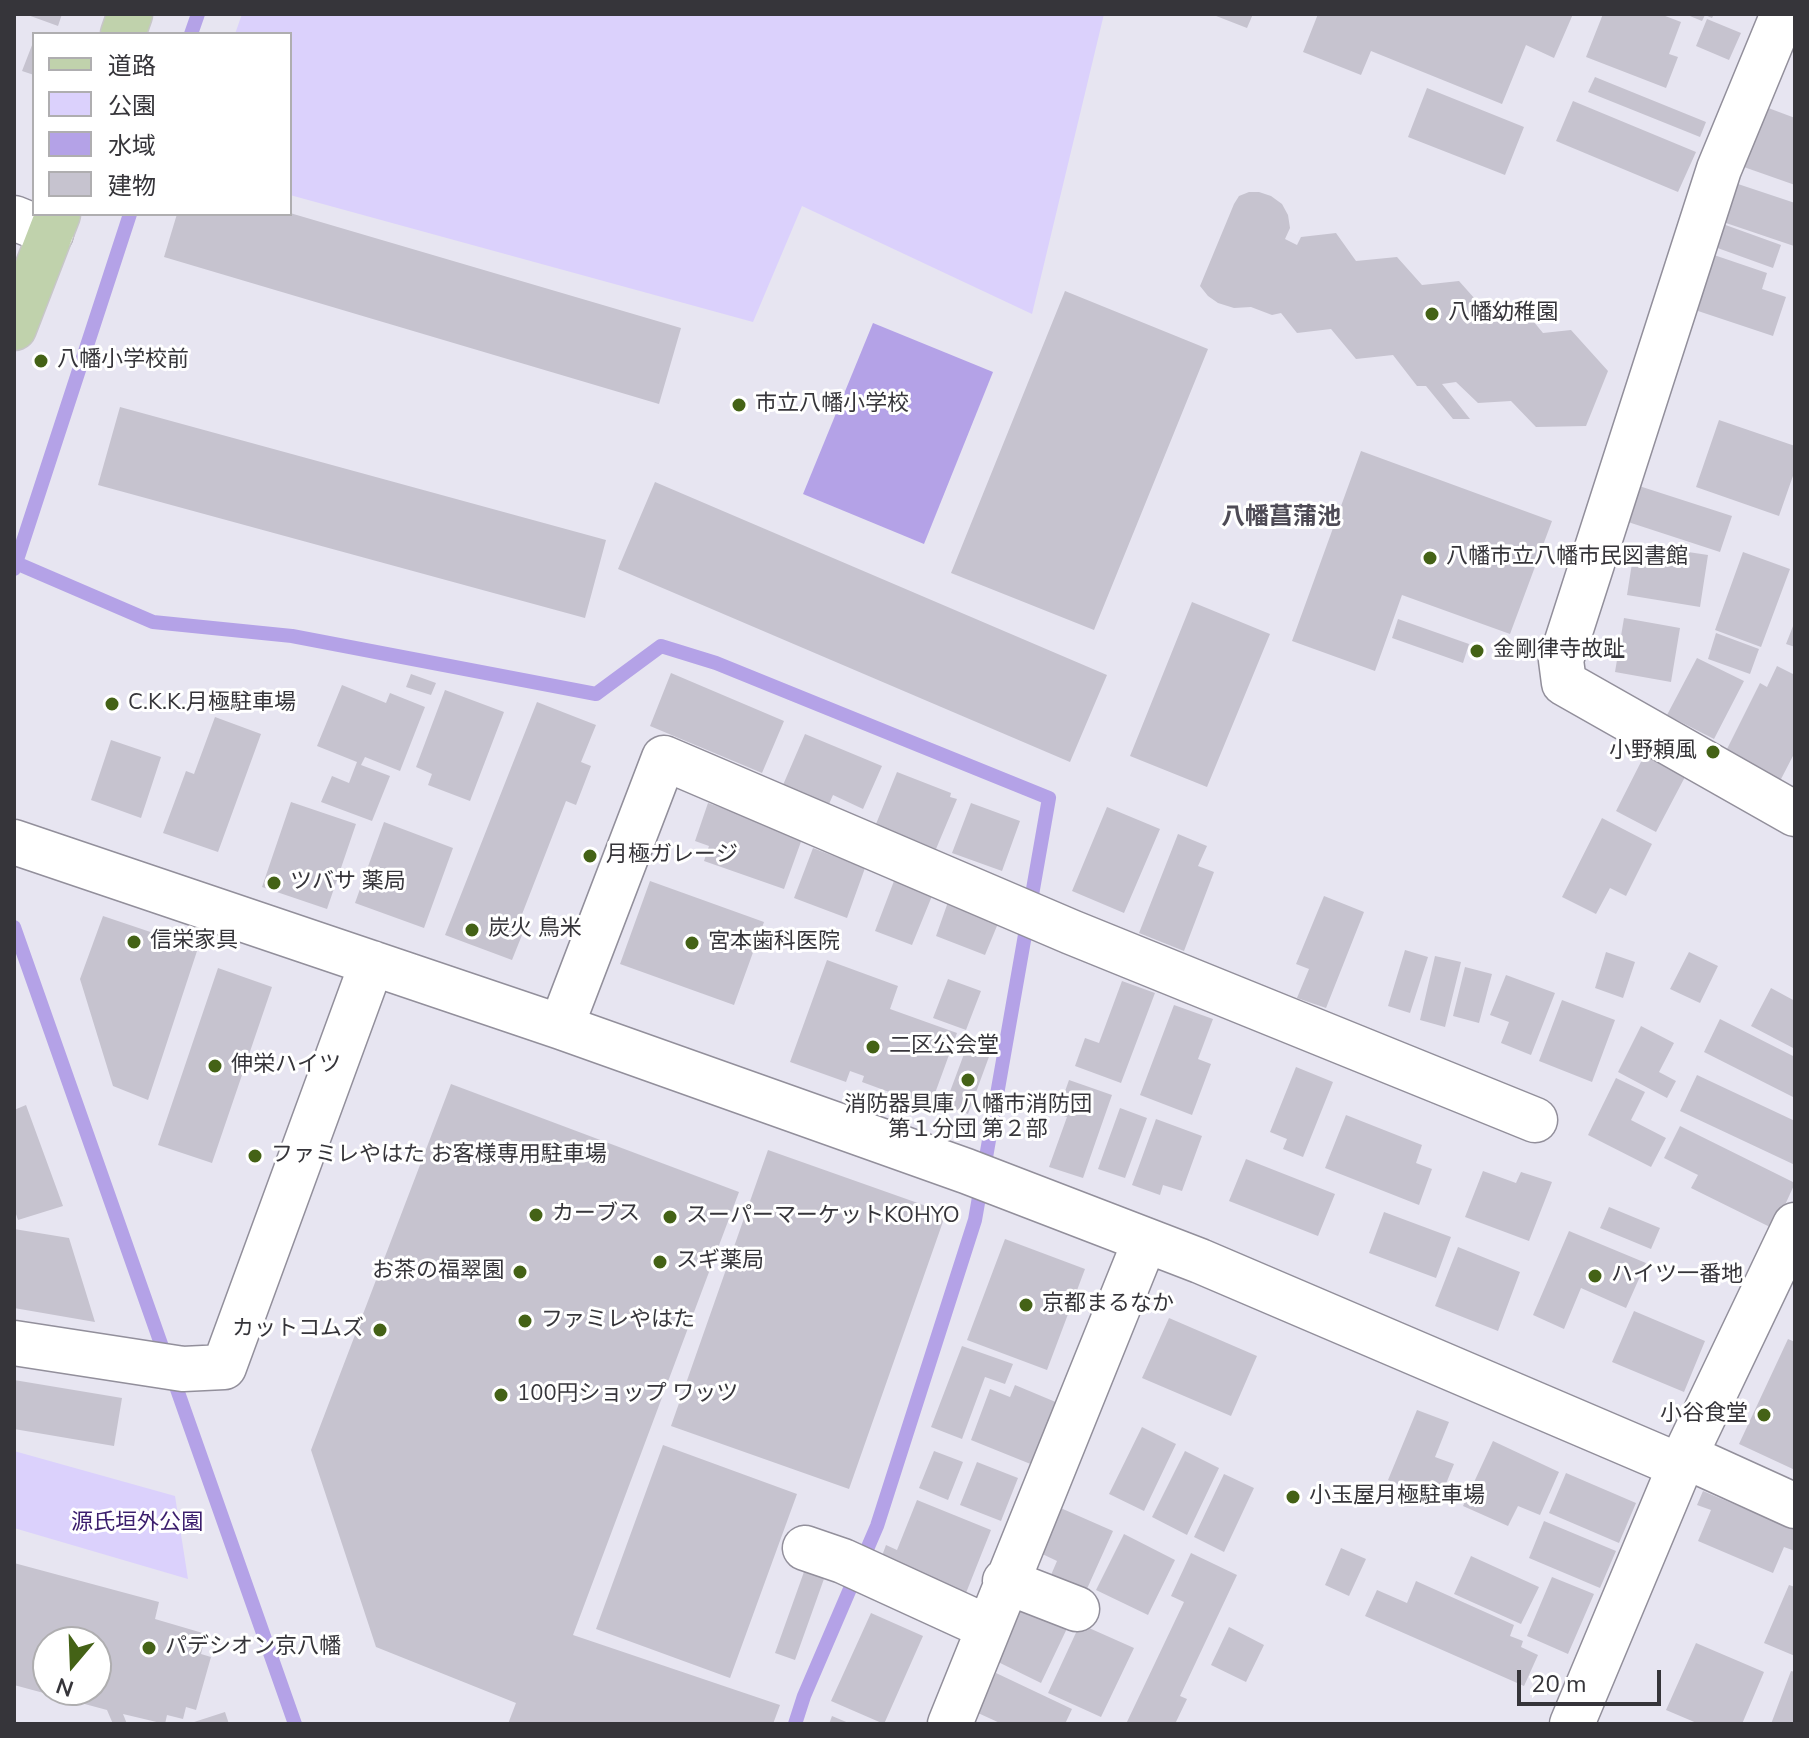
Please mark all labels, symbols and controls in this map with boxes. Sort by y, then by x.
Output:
legend [32,32,292,216]
text: 道路 [108,50,156,82]
text: 公園 [108,90,156,122]
text: 水域 [108,130,156,162]
text: 建物 [108,170,156,202]
place label: 八幡幼稚園 [1448,301,1558,327]
marker: 八幡幼稚園 [1423,305,1441,323]
place label: 八幡小学校前 [57,348,189,374]
marker: 八幡小学校前 [32,352,50,370]
place label: 市立八幡小学校 [755,392,909,418]
marker: 市立八幡小学校 [730,396,748,414]
district label: 八幡菖蒲池 [1221,504,1341,532]
place label: 八幡市立八幡市民図書館 [1446,545,1688,571]
marker: 八幡市立八幡市民図書館 [1421,549,1439,567]
place label: 金剛律寺故趾 [1493,638,1625,664]
marker: 金剛律寺故趾 [1468,642,1486,660]
place label: C.K.K.月極駐車場 [128,691,296,717]
marker: C.K.K.月極駐車場 [103,695,121,713]
place label: 小野頼風 [1609,739,1697,765]
marker: 小野頼風 [1704,743,1722,761]
place label: 月極ガレージ [606,843,738,869]
marker: 月極ガレージ [581,847,599,865]
place label: ツバサ 薬局 [290,870,406,896]
marker: ツバサ 薬局 [265,874,283,892]
place label: 炭火 鳥米 [488,917,582,943]
marker: 炭火 鳥米 [463,921,481,939]
place label: 信栄家具 [150,929,238,955]
place label: 宮本歯科医院 [708,930,840,956]
marker: 信栄家具 [125,933,143,951]
marker: 宮本歯科医院 [683,934,701,952]
place label: 二区公会堂 [889,1034,999,1060]
marker: 二区公会堂 [864,1038,882,1056]
place label: 伸栄ハイツ [231,1053,341,1079]
marker: 伸栄ハイツ [206,1057,224,1075]
marker: 消防器具庫 八幡市消防団 第１分団 第２部 [959,1071,977,1089]
place label: 消防器具庫 八幡市消防団 第１分団 第２部 [844,1093,1092,1144]
place label: ファミレやはた お客様専用駐車場 [271,1143,607,1169]
marker: ファミレやはた お客様専用駐車場 [246,1147,264,1165]
place label: カーブス [552,1202,640,1228]
place label: スーパーマーケットKOHYO [686,1204,960,1230]
marker: カーブス [527,1206,545,1224]
marker: スーパーマーケットKOHYO [661,1208,679,1226]
place label: スギ薬局 [676,1249,764,1275]
marker: スギ薬局 [651,1253,669,1271]
place label: お茶の福翠園 [372,1259,504,1285]
marker: お茶の福翠園 [511,1263,529,1281]
place label: ハイツ一番地 [1611,1263,1743,1289]
marker: ハイツ一番地 [1586,1267,1604,1285]
place label: 京都まるなか [1042,1292,1174,1318]
marker: 京都まるなか [1017,1296,1035,1314]
place label: ファミレやはた [541,1308,695,1334]
marker: ファミレやはた [516,1312,534,1330]
place label: カットコムズ [232,1317,364,1343]
marker: カットコムズ [371,1321,389,1339]
place label: 100円ショップ ワッツ [517,1382,738,1408]
marker: 100円ショップ ワッツ [492,1386,510,1404]
place label: 小谷食堂 [1660,1402,1748,1428]
marker: 小谷食堂 [1755,1406,1773,1424]
place label: 小玉屋月極駐車場 [1309,1484,1485,1510]
marker: 小玉屋月極駐車場 [1284,1488,1302,1506]
park label: 源氏垣外公園 [71,1511,203,1537]
north arrow [32,1626,112,1706]
place label: パデシオン京八幡 [165,1635,341,1661]
marker: パデシオン京八幡 [140,1639,158,1657]
scale bar [1521,1654,1665,1704]
text: 20 m [1531,1668,1587,1700]
text: N [52,1670,78,1704]

